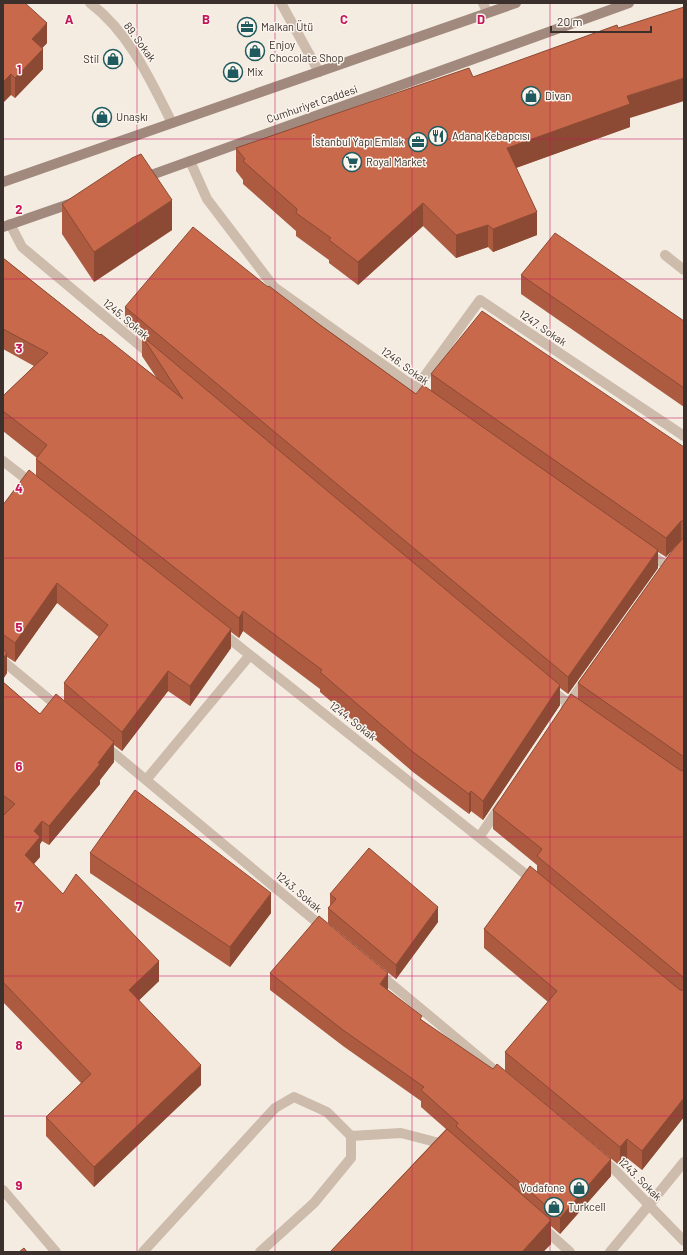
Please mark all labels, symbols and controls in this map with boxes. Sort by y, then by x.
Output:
scale bar [551,8,651,34]
text: A [65,11,74,27]
text: B [202,11,210,27]
text: C [340,11,348,27]
text: D [477,11,485,27]
text: 20 m [557,14,583,28]
office icon: Malkan Ütü [236,16,258,38]
street label: 89. Sokak [122,19,159,64]
place label: Malkan Ütü [261,19,313,33]
place label: Enjoy Chocolate Shop [269,38,344,64]
shop icon: Enjoy Chocolate Shop [244,40,266,62]
shop icon: Stil [102,48,124,70]
place label: Stil [83,52,99,65]
text: 1 [17,61,21,77]
shop icon: Mix [222,61,244,83]
place label: Mix [247,65,263,78]
street label: Cumhuriyet Caddesi [265,82,359,125]
shop icon: Divan [520,85,542,107]
place label: Divan [545,89,571,102]
shop icon: Unaşkı [91,106,113,128]
place label: Unaşkı [116,110,148,123]
restaurant icon: Adana Kebapcısı [427,125,449,147]
place label: Adana Kebapcısı [452,129,530,142]
office icon: İstanbul Yapı Emlak [407,131,429,153]
place label: İstanbul Yapı Emlak [312,134,404,148]
supermarket icon: Royal Market [341,151,363,173]
place label: Royal Market [366,155,426,168]
text: 2 [15,201,23,217]
street label: 1245. Sokak [101,296,152,342]
street label: 1247. Sokak [517,307,570,348]
text: 3 [15,340,23,356]
street label: 1246. Sokak [379,344,432,388]
text: 4 [15,480,23,496]
text: 5 [15,619,23,635]
street label: 1244. Sokak [327,698,380,743]
text: 6 [16,758,23,774]
street label: 1243. Sokak [274,869,325,915]
text: 7 [16,898,23,914]
text: 8 [15,1037,23,1053]
street label: 1243. Sokak [616,1154,665,1203]
text: 9 [16,1177,23,1193]
shop icon: Vodafone [568,1177,590,1199]
place label: Vodafone [520,1181,565,1194]
shop icon: Turkcell [543,1196,565,1218]
place label: Turkcell [568,1200,606,1213]

